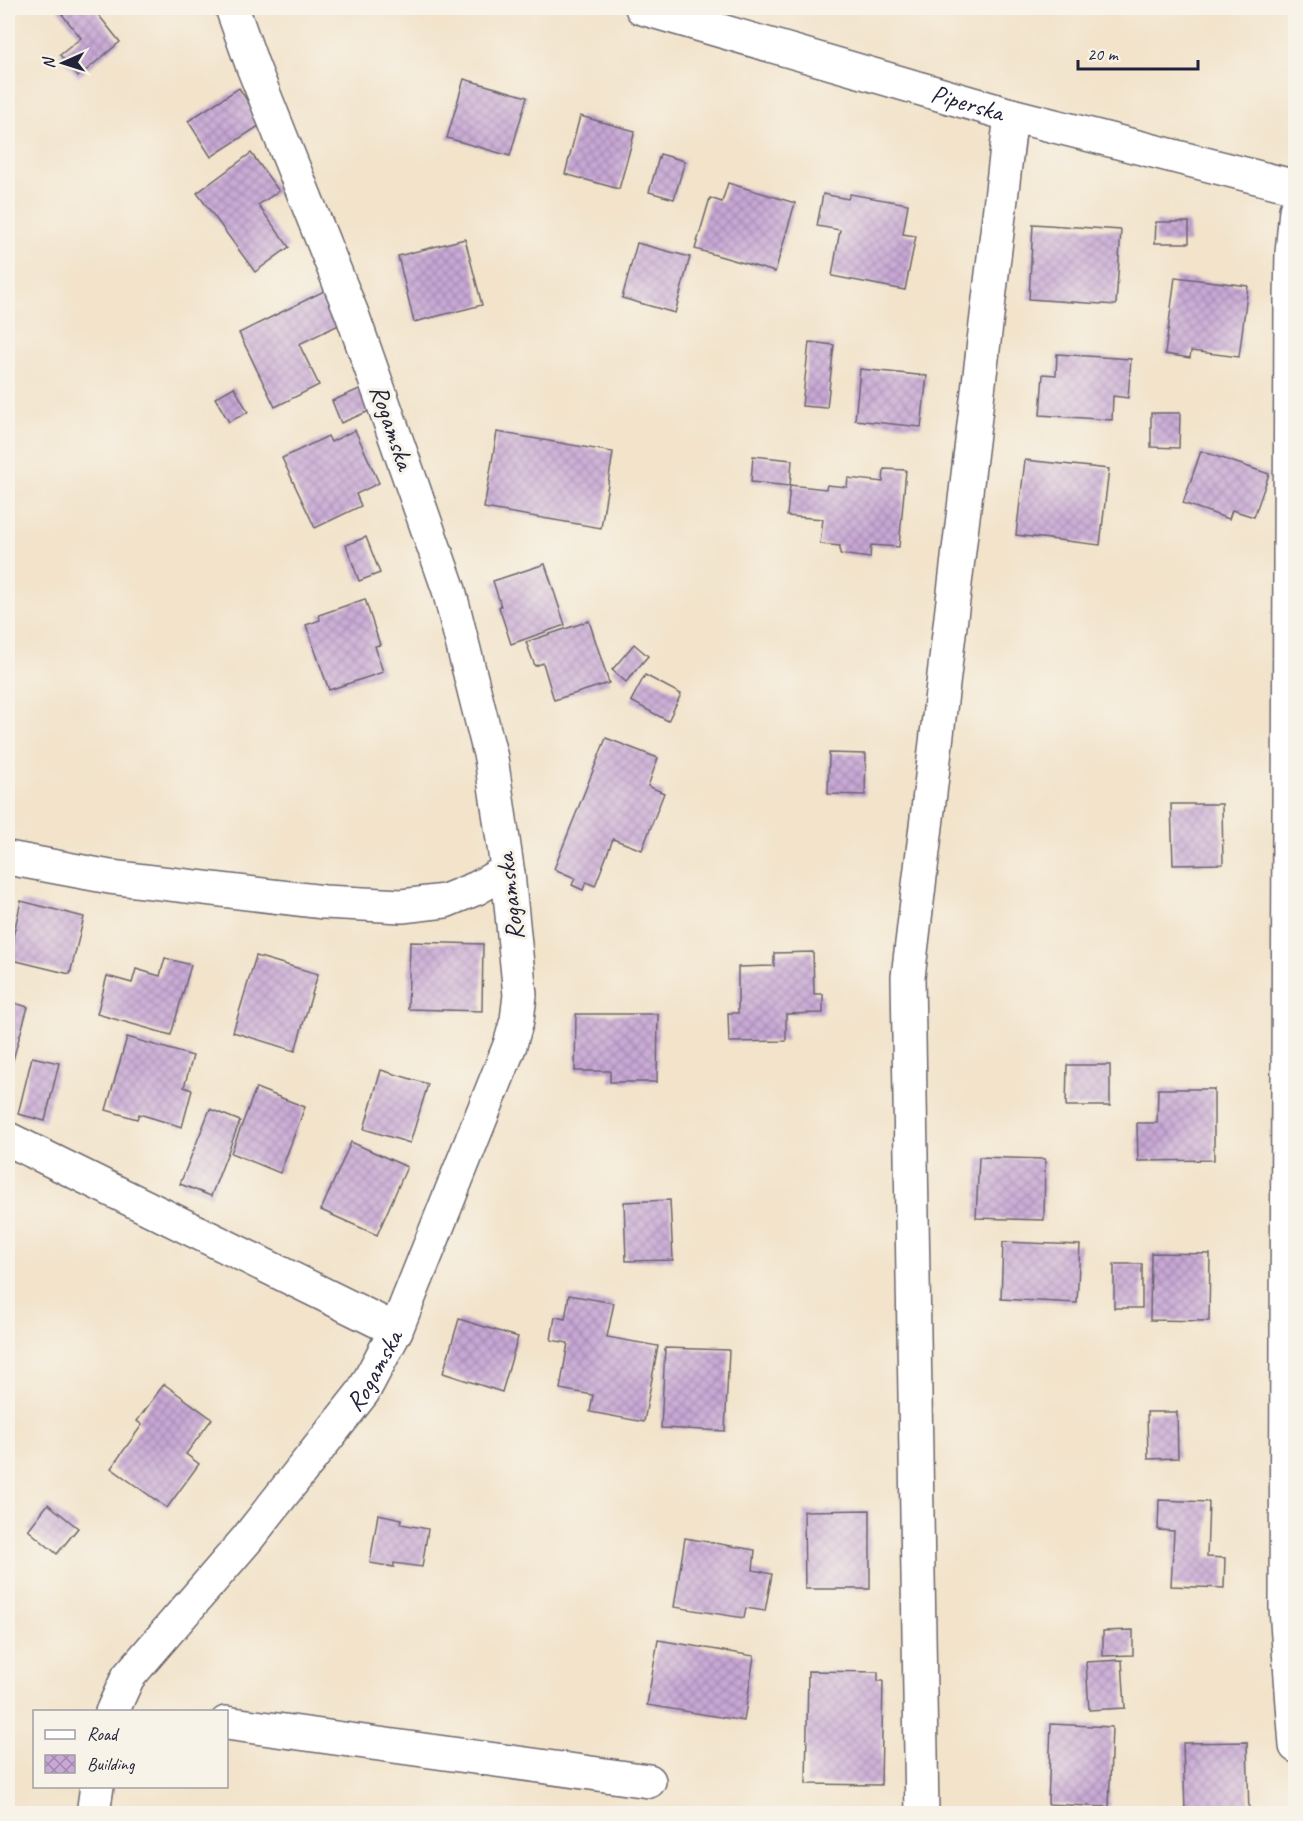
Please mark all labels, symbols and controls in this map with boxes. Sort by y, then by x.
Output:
north arrow [33,33,93,93]
scale bar [1078,33,1198,71]
text: 20 m [1087,43,1120,65]
text: N [39,55,59,69]
street label: Piperska [928,76,1010,129]
street label: Rogamska [362,380,423,476]
street label: Rogamska [488,849,532,942]
street label: Rogamska [338,1322,411,1418]
legend [33,1710,228,1788]
text: Road [87,1723,120,1745]
text: Building [87,1753,136,1775]

